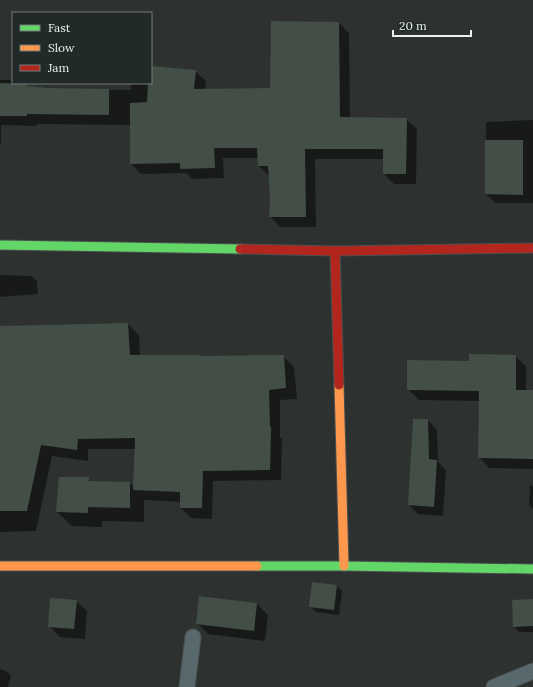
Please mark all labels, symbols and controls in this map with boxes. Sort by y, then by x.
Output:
legend [12,12,152,84]
scale bar [393,12,471,38]
text: 20 m [399,18,427,33]
text: Fast [48,20,71,35]
text: Slow [48,40,75,55]
text: Jam [47,60,69,75]

